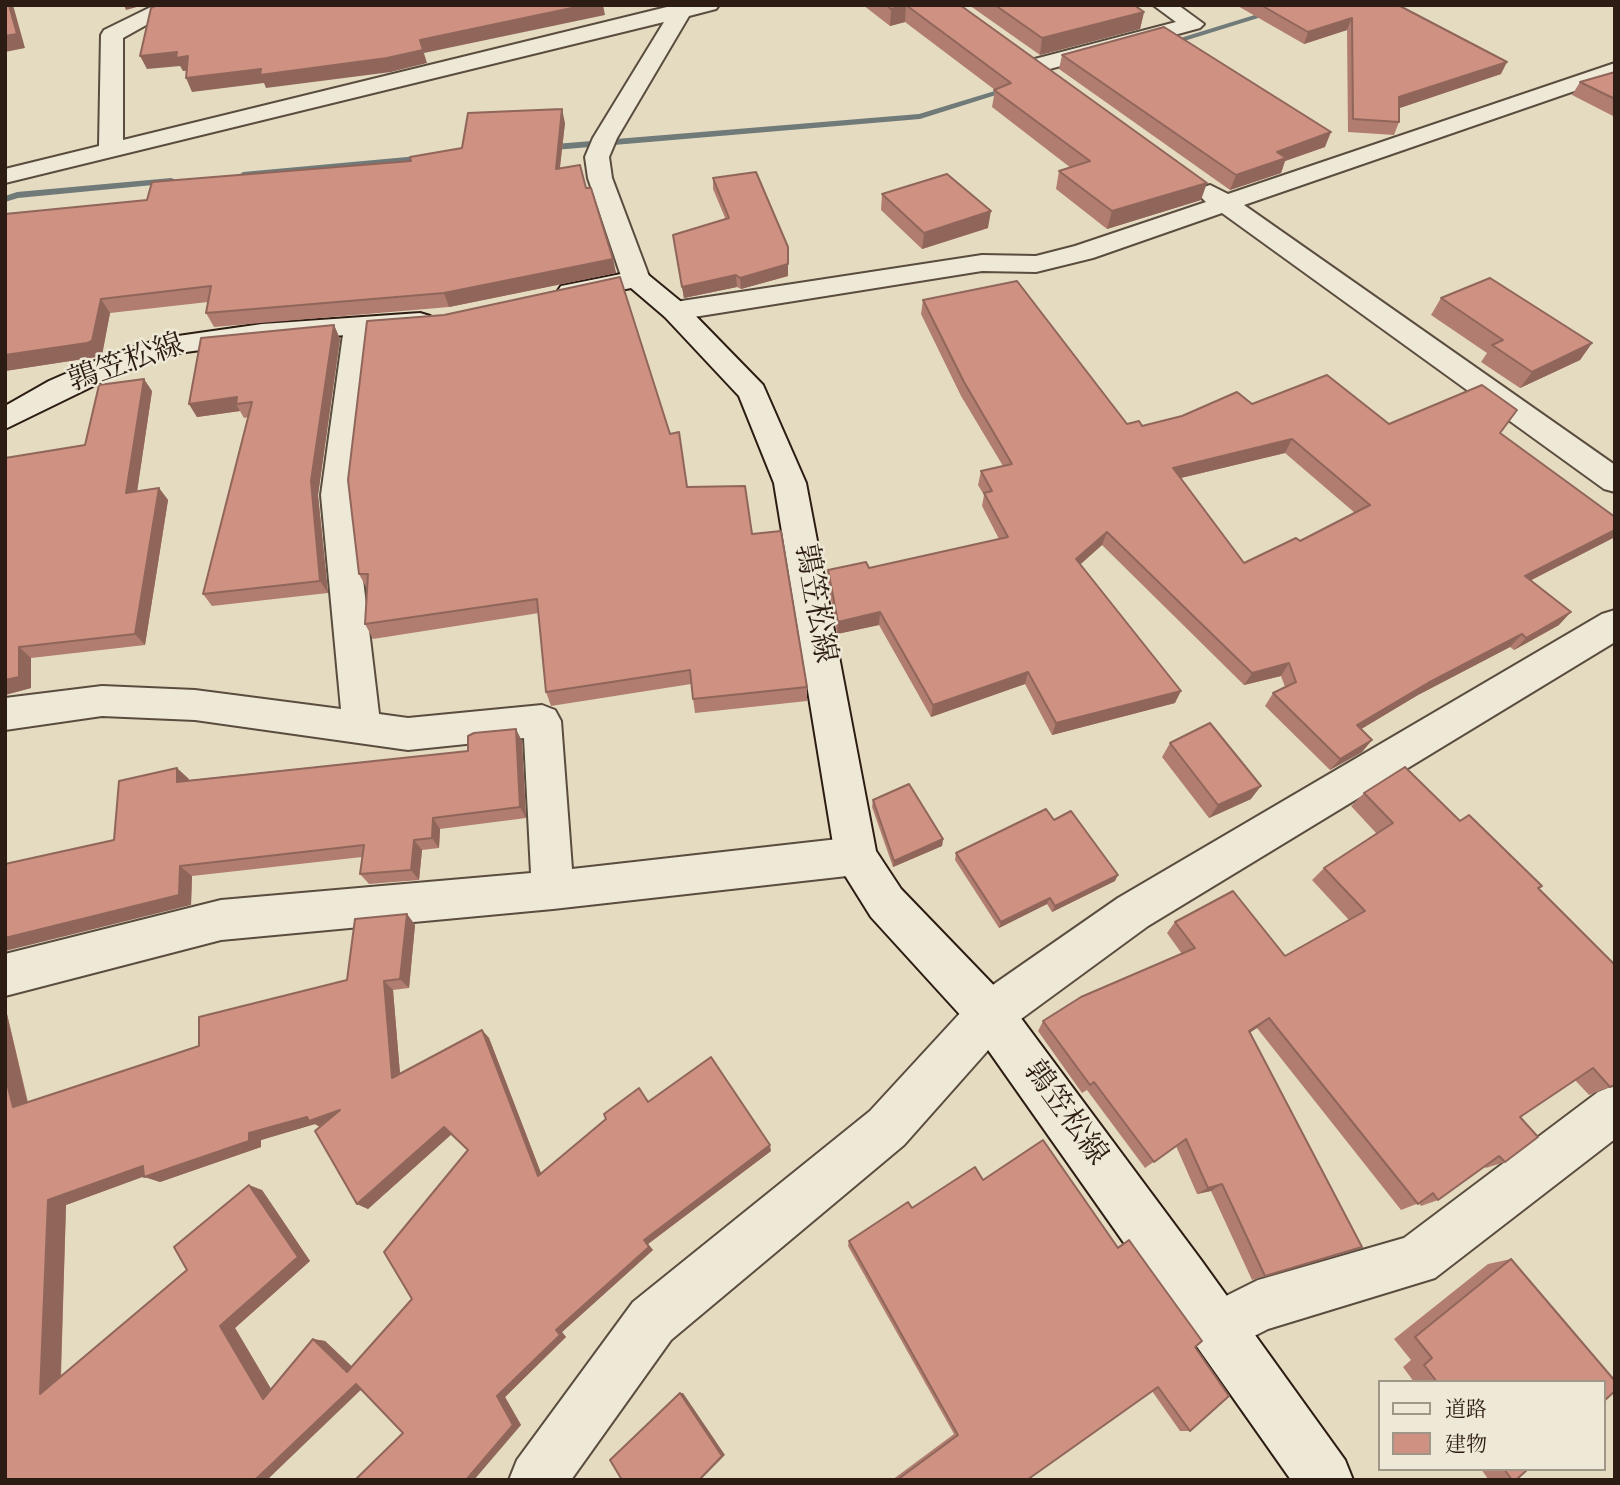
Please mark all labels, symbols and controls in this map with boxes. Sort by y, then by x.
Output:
street label: 鶉笠松線 [64,329,190,403]
street label: 鶉笠松線 [784,542,840,666]
street label: 鶉笠松線 [1013,1056,1113,1174]
legend [1378,1380,1606,1471]
text: 道路 [1445,1396,1487,1426]
text: 建物 [1445,1431,1487,1461]

